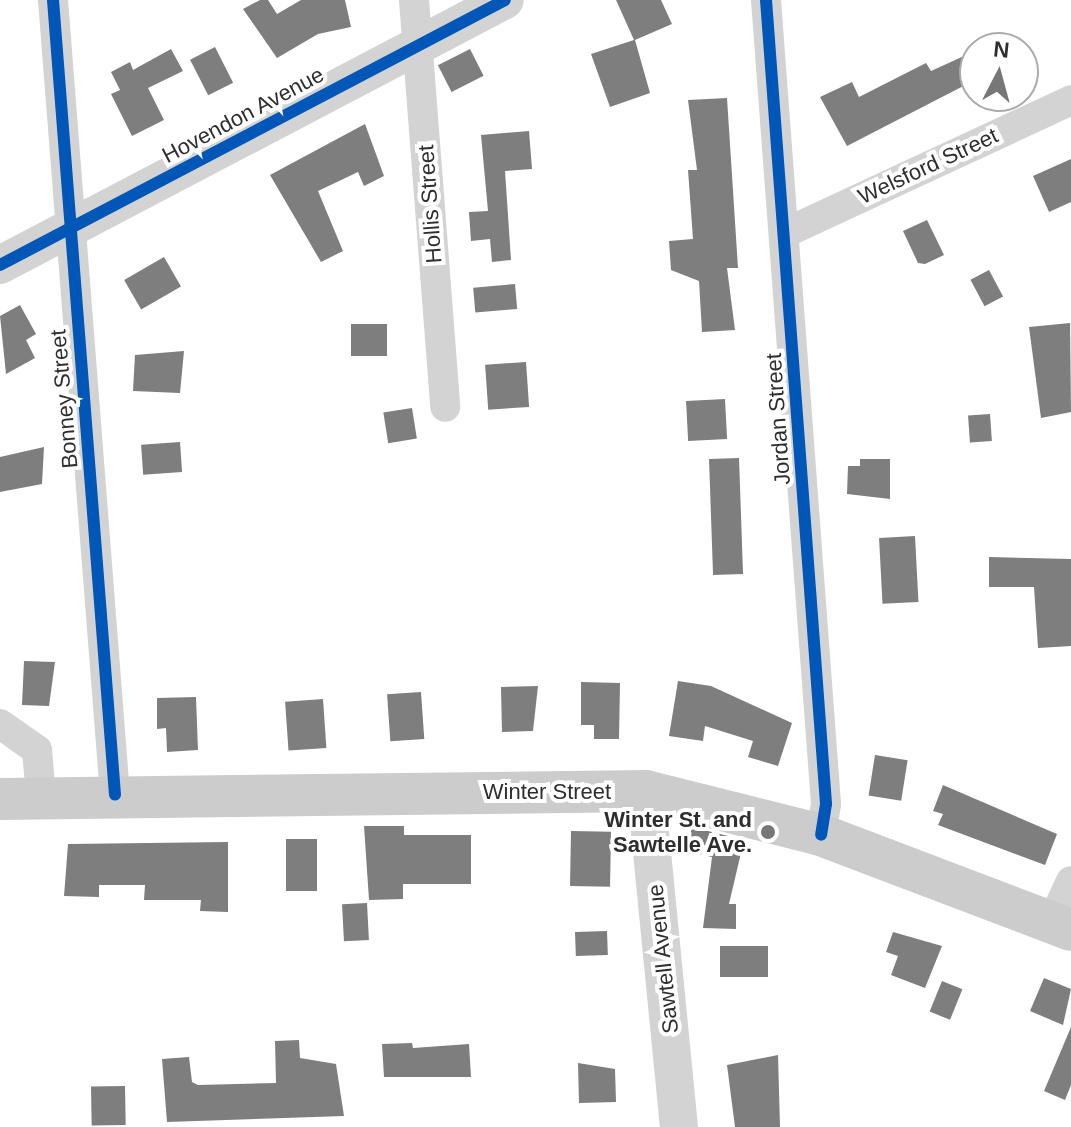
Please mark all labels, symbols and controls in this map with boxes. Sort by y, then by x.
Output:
north arrow [959,32,1039,112]
text: N [992,36,1011,63]
street label: Hovendon Avenue [157,61,329,169]
street label: Welsford Street [854,122,1002,210]
street label: Hollis Street [413,144,447,264]
street label: Bonney Street [45,328,83,470]
street label: Jordan Street [760,352,796,486]
street label: Winter Street [483,779,611,805]
place label: Winter St. and Sawtelle Ave. [604,806,752,858]
marker: Winter St. and Sawtelle Ave. [759,823,777,841]
street label: Sawtell Avenue [642,882,684,1036]

